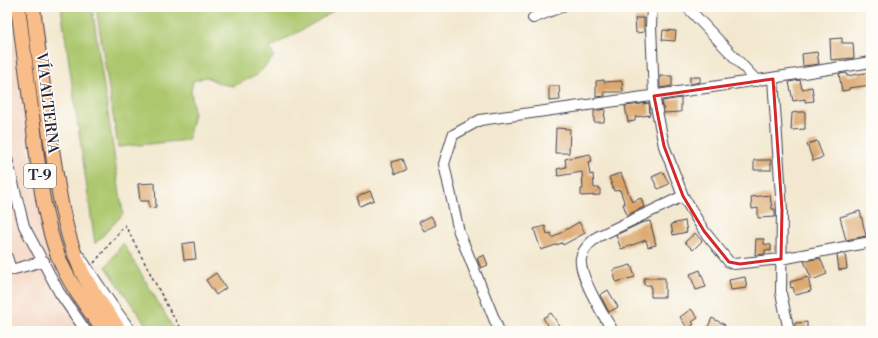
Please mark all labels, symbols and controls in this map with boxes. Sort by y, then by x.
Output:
street label: VÍA ALTERNA [31,50,64,155]
road number: T-9 [24,164,56,188]

